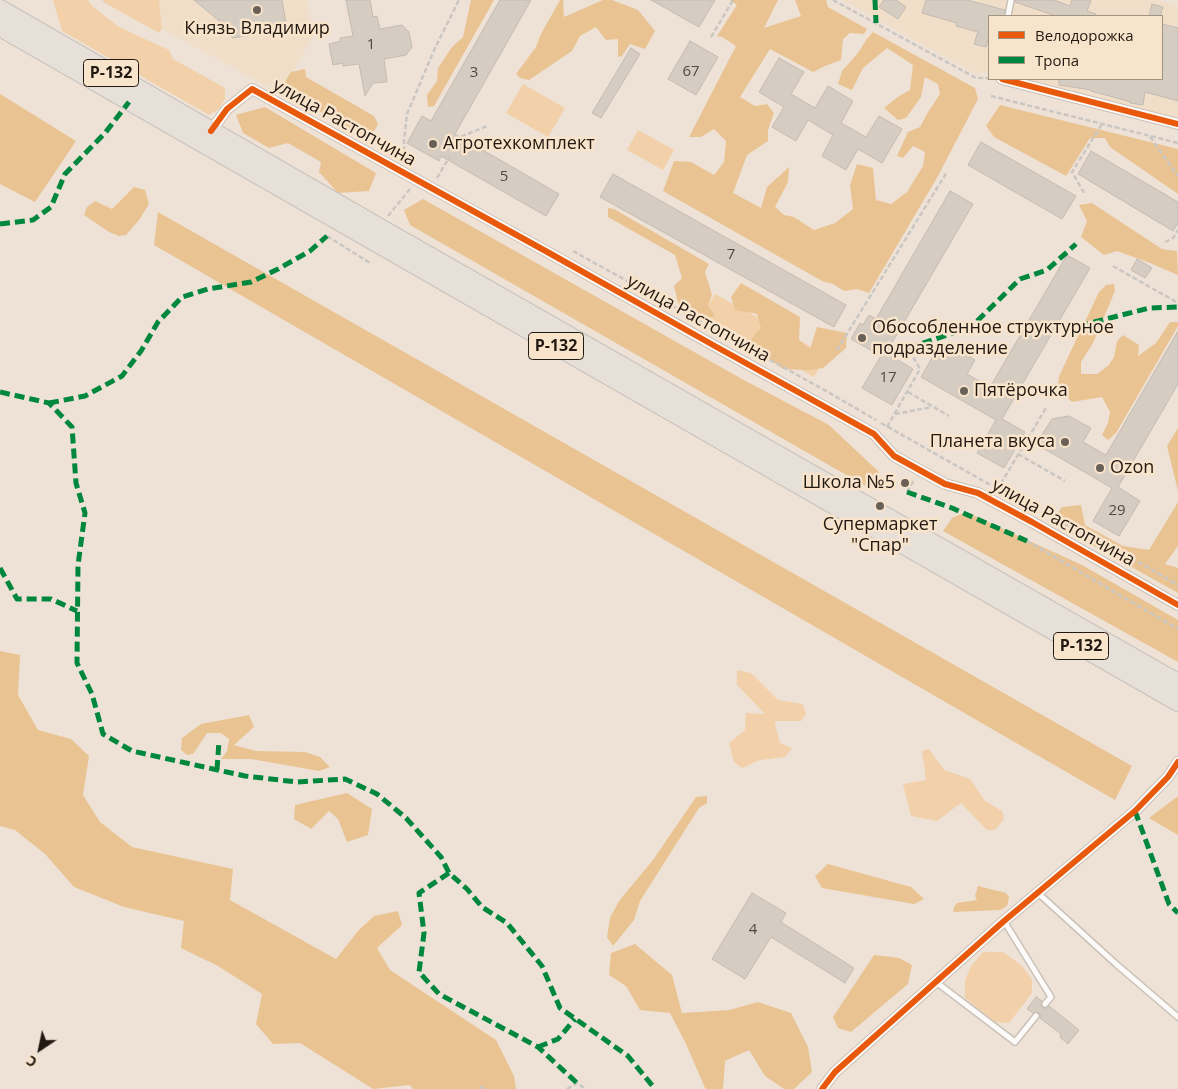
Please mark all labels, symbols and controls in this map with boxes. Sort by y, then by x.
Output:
marker: Князь Владимир [251,4,263,16]
legend [988,15,1163,80]
place label: Князь Владимир [184,18,330,40]
text: Велодорожка [1035,25,1134,45]
house number: 1 [367,36,375,54]
text: Тропа [1035,50,1079,70]
road number: Р-132 [84,59,138,86]
house number: 67 [682,63,700,81]
house number: 3 [470,64,478,82]
street label: улица Растопчина [269,75,419,171]
place label: Агротехкомплект [443,133,595,155]
marker: Агротехкомплект [427,138,439,150]
house number: 5 [500,168,508,186]
house number: 7 [727,246,735,264]
street label: улица Растопчина [623,271,773,367]
place label: Обособленное структурное подразделение [872,317,1114,359]
road number: Р-132 [528,332,584,360]
marker: Обособленное структурное подразделение [856,332,868,344]
house number: 17 [879,369,897,387]
place label: Пятёрочка [974,380,1068,402]
marker: Пятёрочка [958,385,970,397]
place label: Планета вкуса [930,431,1055,453]
marker: Планета вкуса [1059,436,1071,448]
place label: Ozon [1110,457,1154,479]
marker: Ozon [1094,462,1106,474]
place label: Школа №5 [803,472,895,494]
street label: улица Растопчина [988,475,1138,571]
marker: Школа №5 [899,477,911,489]
marker: Супермаркет "Спар" [874,500,886,512]
house number: 29 [1108,502,1126,520]
place label: Супермаркет "Спар" [823,514,937,556]
road number: Р-132 [1054,632,1108,659]
house number: 4 [749,921,757,939]
north arrow [15,1024,65,1074]
text: С [22,1051,40,1072]

